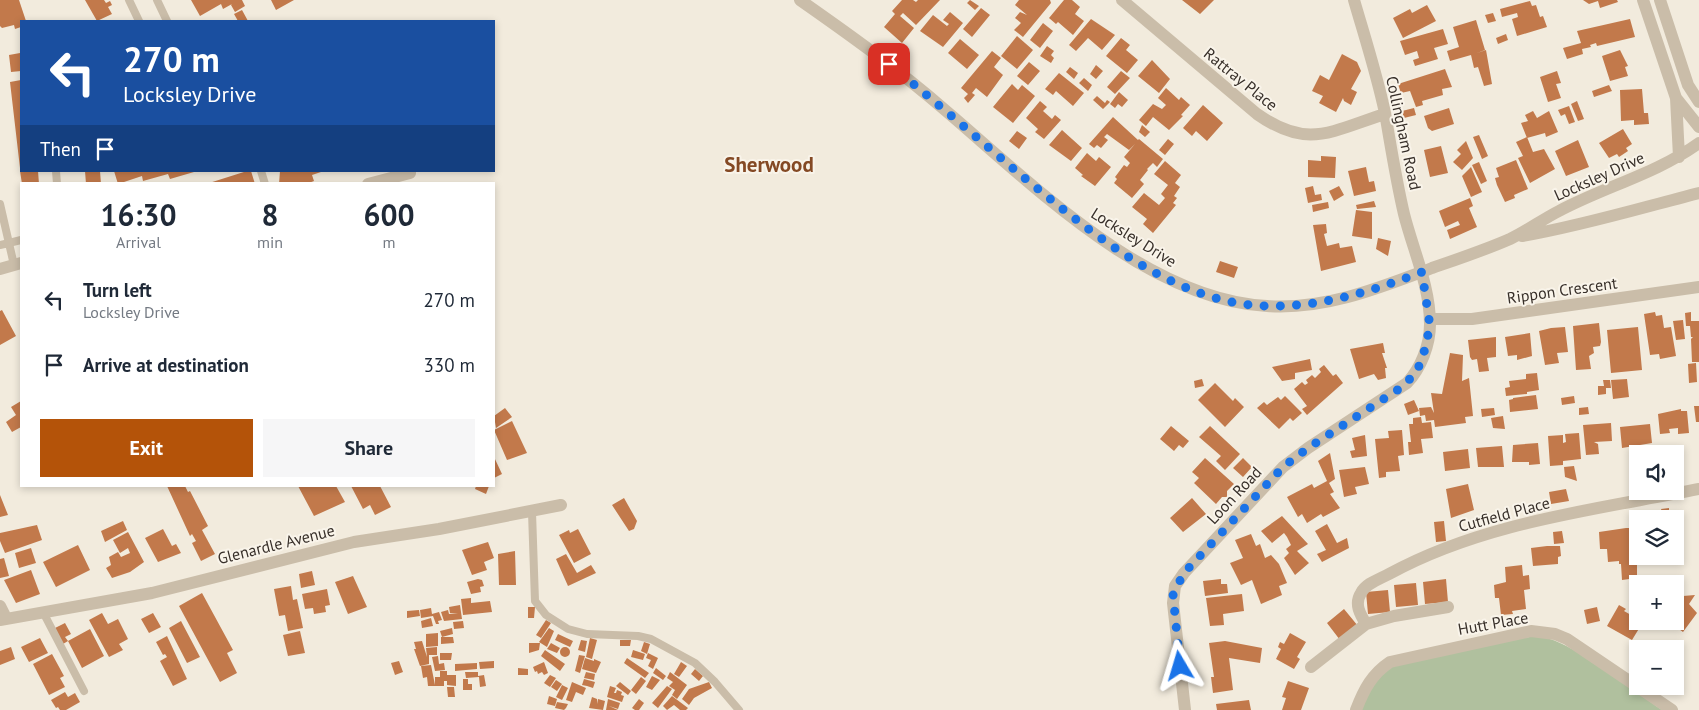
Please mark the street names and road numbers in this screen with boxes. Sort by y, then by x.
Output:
street label: Rattray Place [1200,43,1282,115]
street label: Collingham Road [1382,74,1426,192]
street label: Locksley Drive [1551,147,1647,205]
street label: Locksley Drive [1088,203,1180,271]
street label: Rippon Crescent [1506,272,1619,308]
street label: Loon Road [1202,462,1266,528]
street label: Cutfield Place [1456,492,1552,536]
street label: Glenardle Avenue [215,520,337,568]
street label: Hutt Place [1456,607,1530,639]

